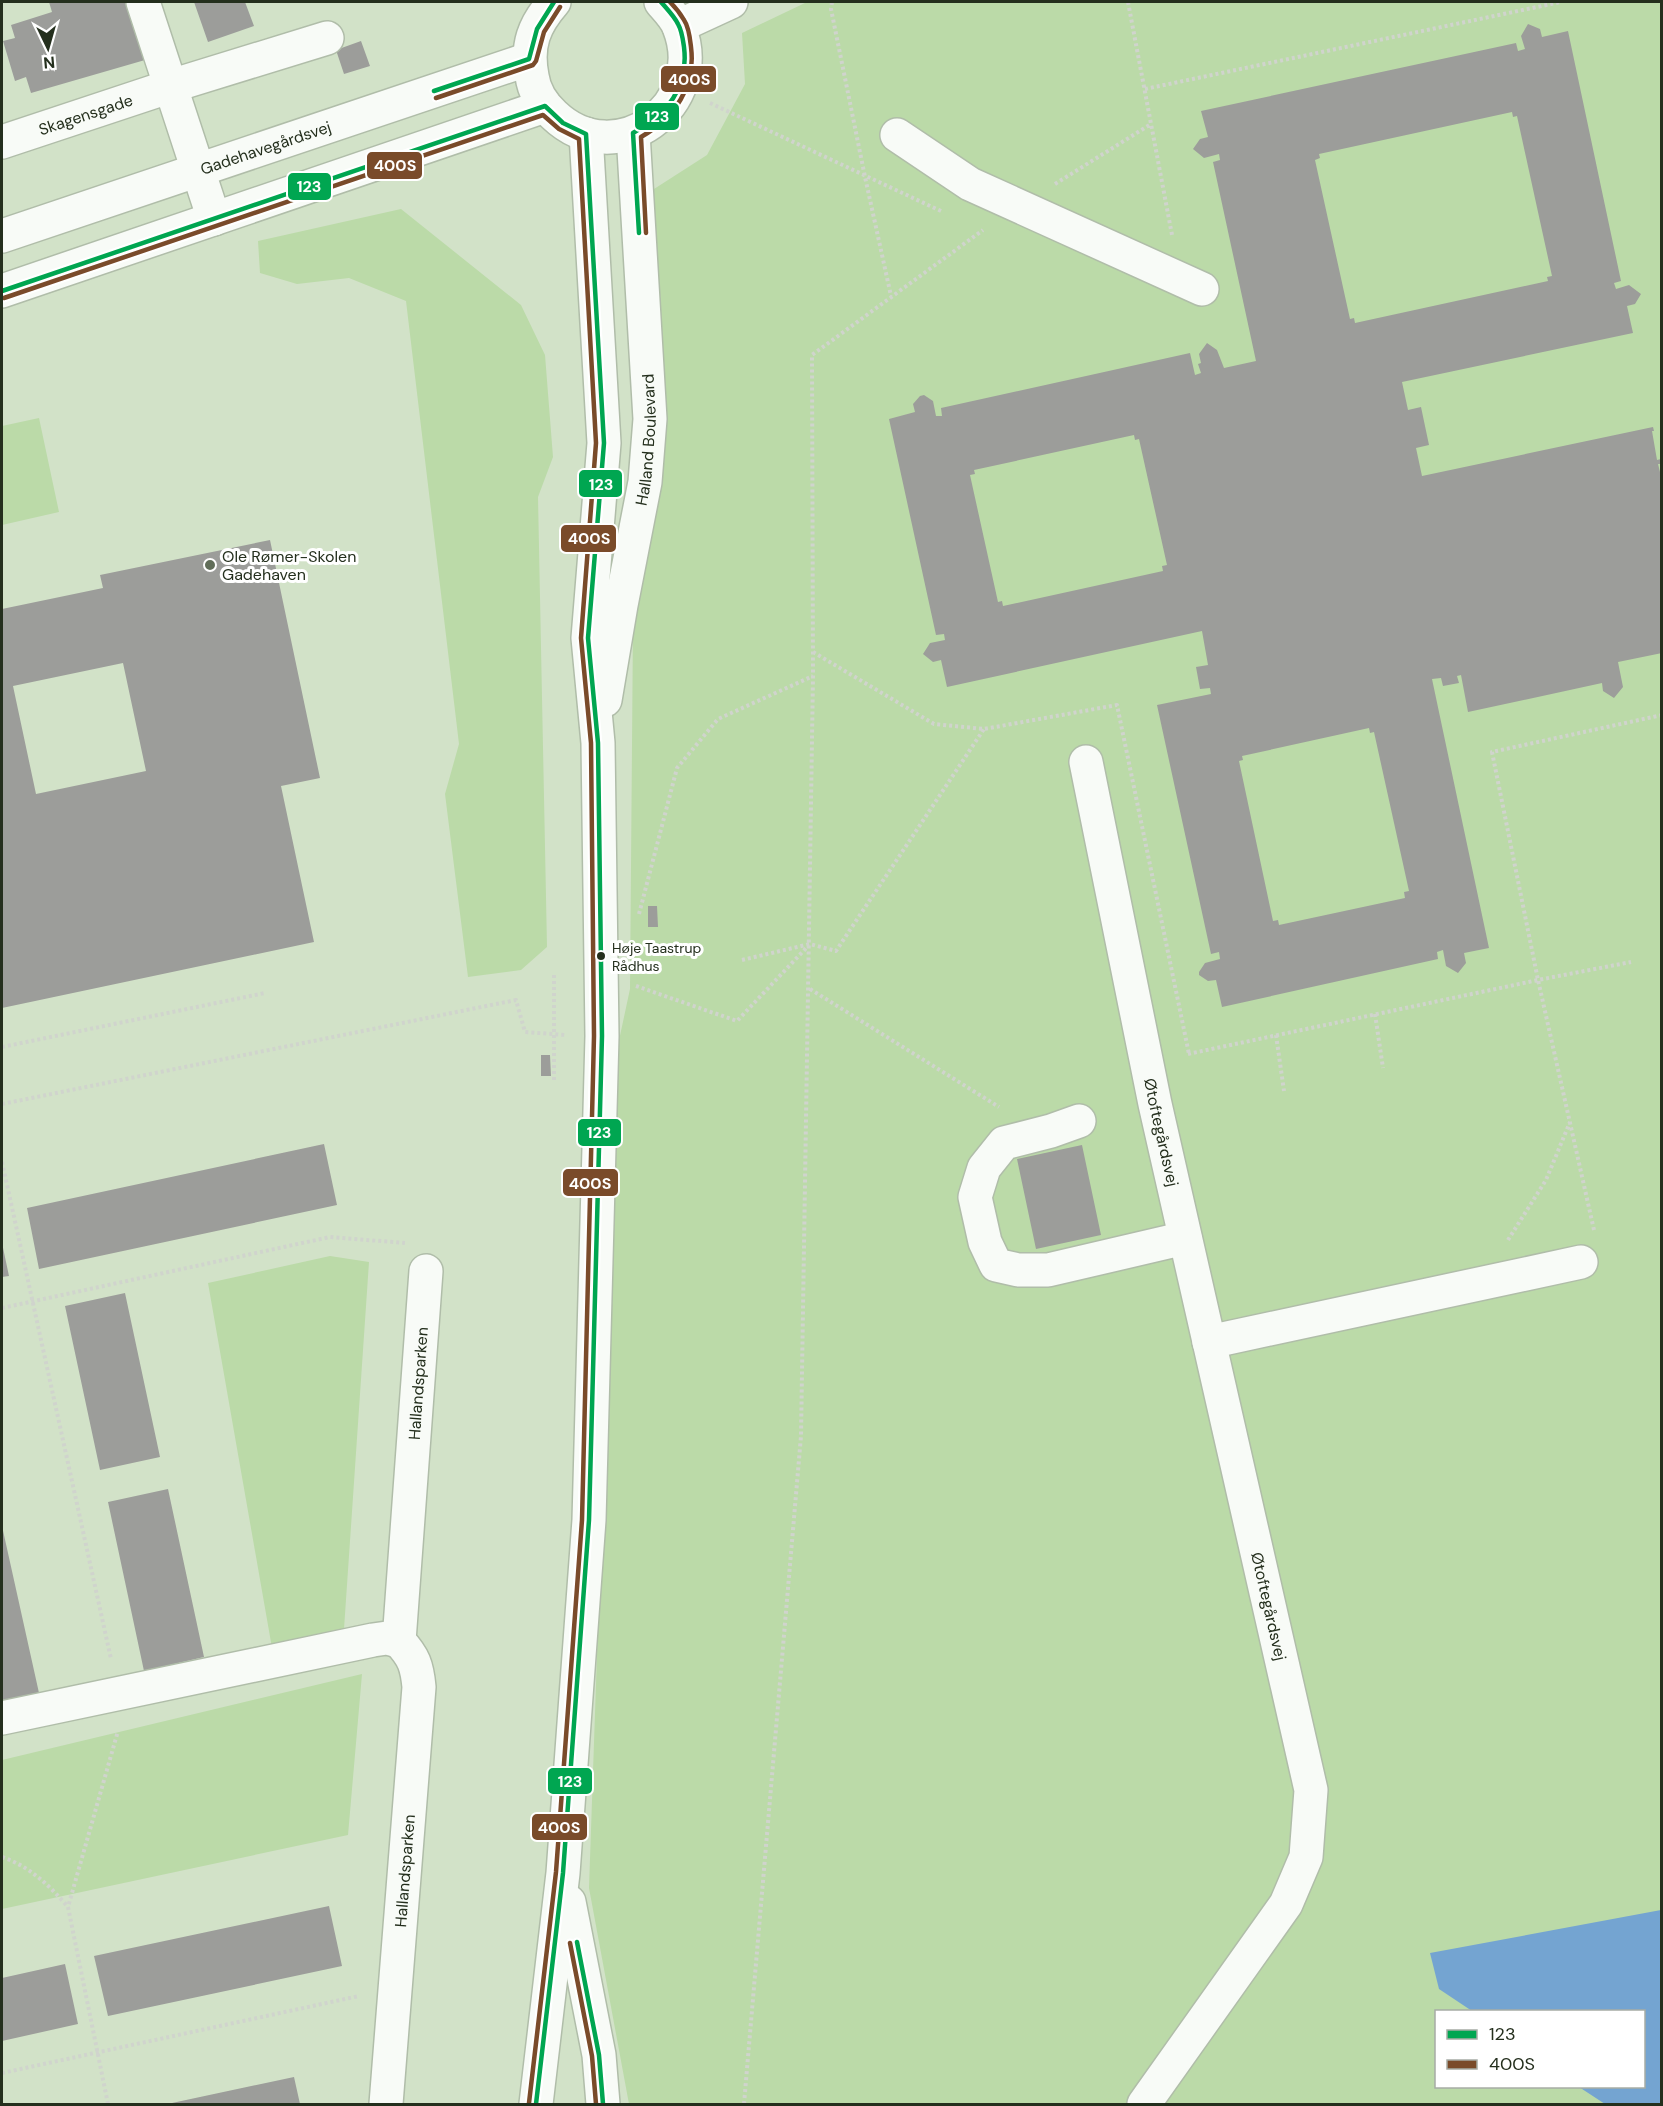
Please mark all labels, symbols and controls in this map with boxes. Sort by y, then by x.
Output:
north arrow [18,18,78,78]
text: N [43,51,56,73]
line badge: 400S [660,65,717,93]
text: 400S [668,69,710,90]
street label: Skagensgade [36,89,135,140]
line badge: 123 [634,102,680,131]
text: 123 [645,106,669,127]
street label: Gadehavegårdsvej [197,116,334,179]
line badge: 400S [366,151,423,180]
text: 400S [374,155,416,176]
line badge: 123 [287,172,332,201]
text: 123 [297,176,321,197]
street label: Halland Boulevard [630,373,660,507]
line badge: 123 [578,469,623,498]
text: 123 [589,474,613,495]
line badge: 400S [560,524,617,553]
text: 400S [568,528,610,549]
place label: Ole Rømer-Skolen Gadehaven [222,546,356,585]
marker: Ole Rømer-Skolen Gadehaven [203,558,217,572]
place label: Høje Taastrup Rådhus [612,939,701,975]
marker: Høje Taastrup Rådhus [595,950,607,962]
street label: Øtoftegårdsvej [1140,1076,1184,1189]
line badge: 123 [577,1118,622,1147]
text: 123 [587,1122,611,1143]
line badge: 400S [562,1168,619,1197]
text: 400S [569,1173,611,1194]
street label: Hallandsparken [403,1326,432,1441]
street label: Øtoftegårdsvej [1247,1550,1292,1662]
line badge: 123 [547,1767,593,1795]
text: 123 [558,1771,582,1792]
street label: Hallandsparken [390,1813,419,1928]
line badge: 400S [531,1813,588,1841]
text: 400S [538,1817,580,1838]
legend [1435,2010,1645,2088]
text: 123 [1489,2022,1516,2046]
text: 400S [1489,2052,1535,2076]

